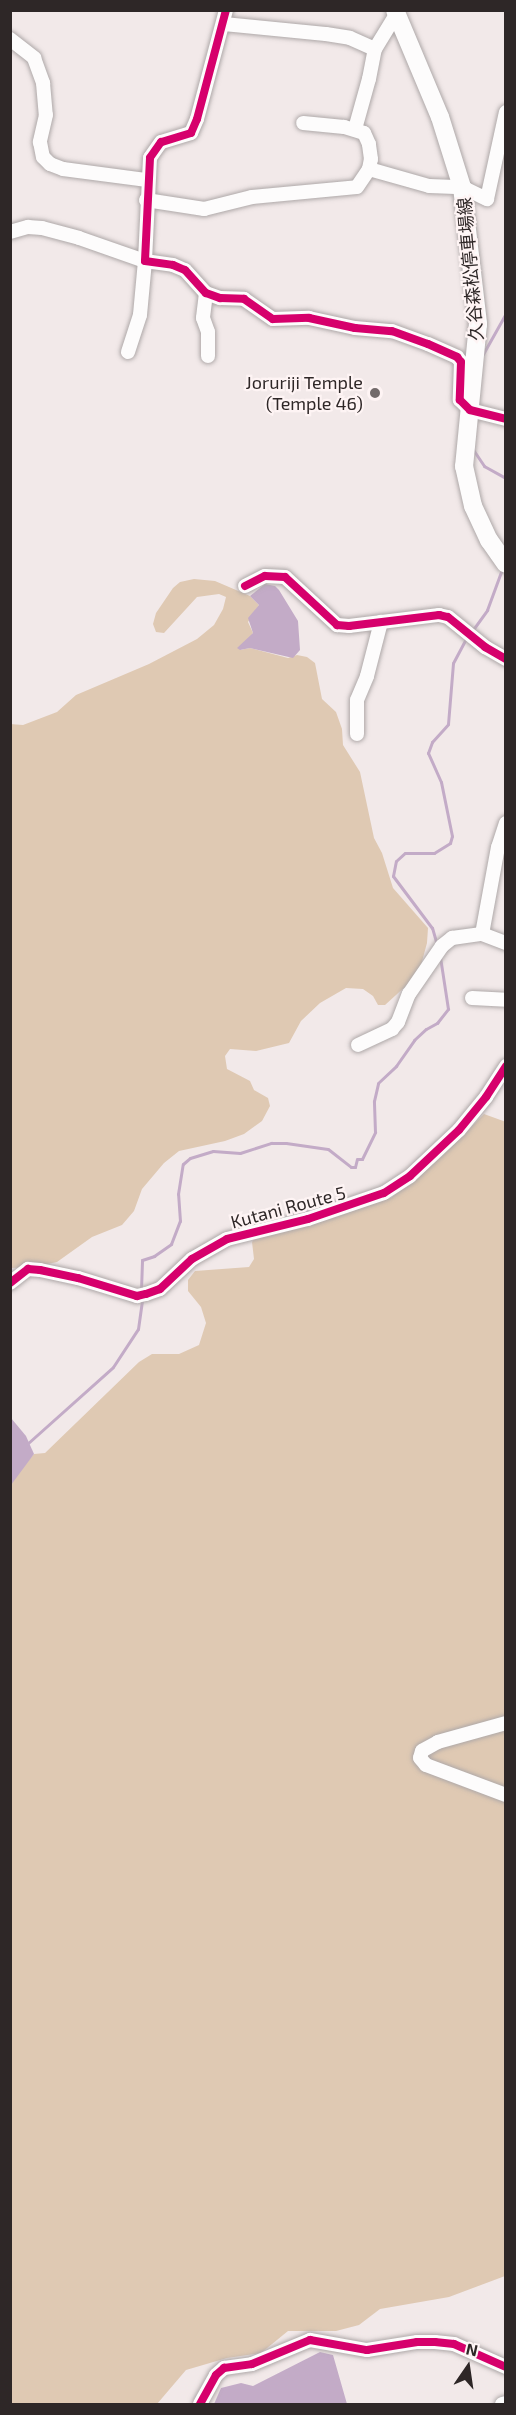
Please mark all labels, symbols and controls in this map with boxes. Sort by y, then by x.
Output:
street label: 久谷森松停車場線 [453,196,487,342]
place label: Joruriji Temple (Temple 46) [245,372,363,415]
marker: Joruriji Temple (Temple 46) [368,386,382,400]
street label: Kutani Route 5 [228,1181,348,1233]
north arrow [438,2337,498,2397]
text: N [464,2338,480,2360]

